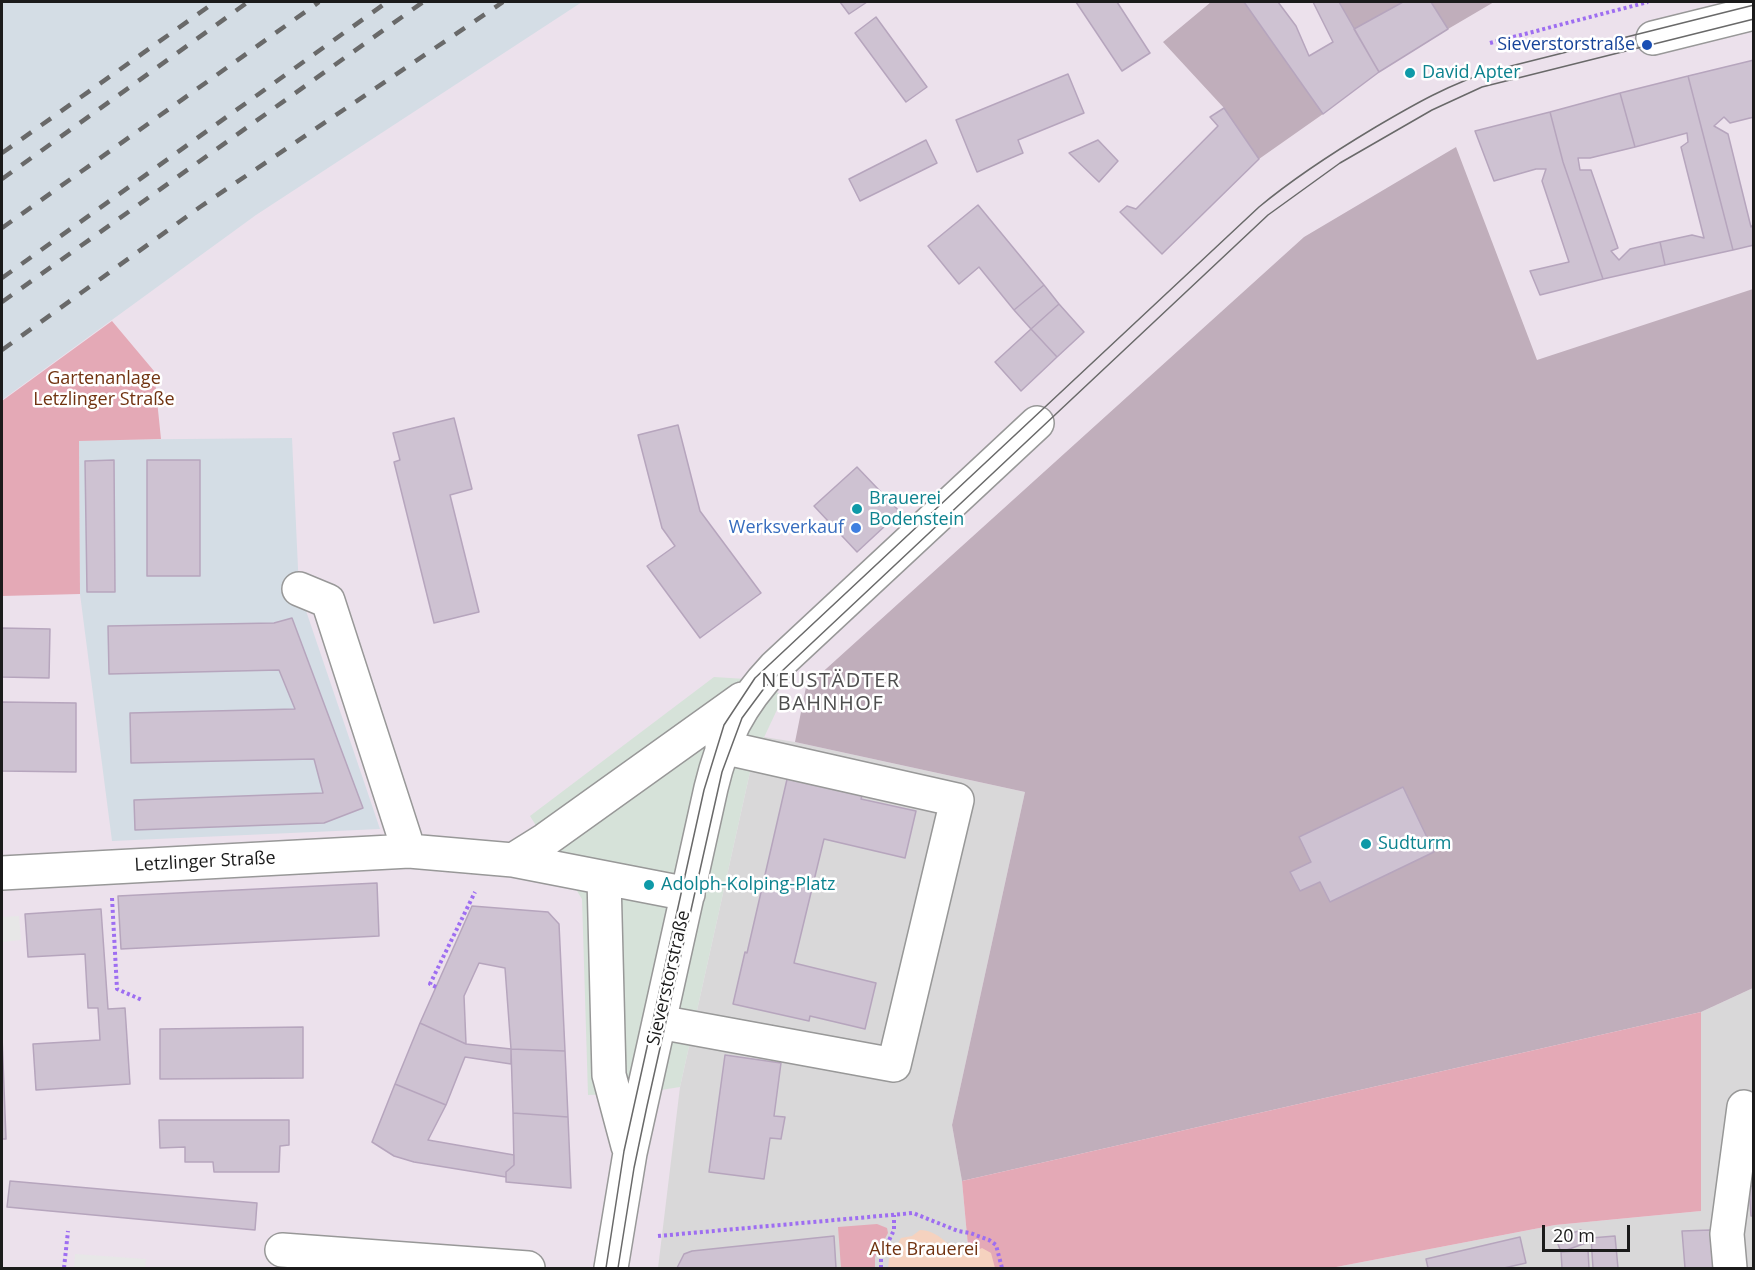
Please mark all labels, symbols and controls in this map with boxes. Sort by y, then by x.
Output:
place label: Sieverstorstraße [1497,34,1635,56]
marker: Sieverstorstraße [1640,38,1654,52]
place label: David Apter [1422,62,1521,84]
marker: David Apter [1403,66,1417,80]
park label: Gartenanlage Letzlinger Straße [33,368,175,410]
place label: Brauerei Bodenstein [869,488,964,530]
marker: Brauerei Bodenstein [850,502,864,516]
place label: Werksverkauf [729,517,844,539]
marker: Werksverkauf [849,521,863,535]
district label: NEUSTÄDTER BAHNHOF [761,669,901,716]
place label: Sudturm [1378,833,1451,855]
marker: Sudturm [1359,837,1373,851]
street label: Letzlinger Straße [134,848,276,876]
place label: Adolph-Kolping-Platz [661,874,835,896]
marker: Adolph-Kolping-Platz [642,878,656,892]
street label: Sieverstorstraße [643,908,695,1048]
scale bar [1545,1213,1634,1251]
text: 20 m [1553,1223,1595,1247]
park label: Alte Brauerei [869,1239,979,1261]

